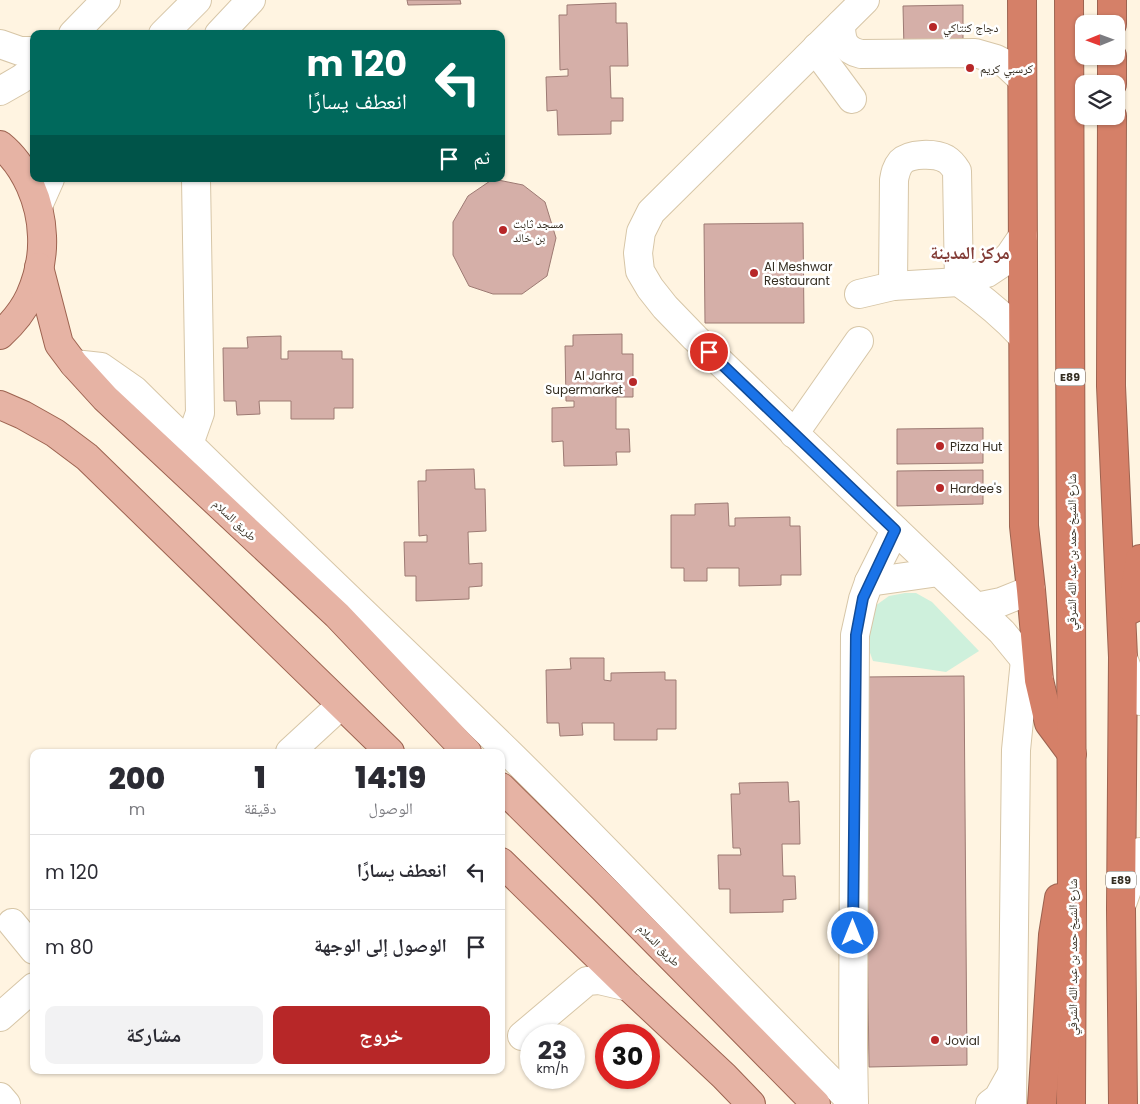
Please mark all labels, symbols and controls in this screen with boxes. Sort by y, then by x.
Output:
north arrow [1075,15,1125,65]
map controls [1075,15,1125,125]
place label: دجاج كنتاكي [943,19,999,38]
marker: دجاج كنتاكي [927,21,939,33]
text: 120 m [307,39,407,88]
icon: left [425,50,490,115]
place label: كرسبي كريم [980,60,1033,79]
marker: كرسبي كريم [964,62,976,74]
button: layers [1075,75,1125,125]
text: انعطف يسارًا [307,86,407,117]
text: ثم [473,144,490,171]
icon: arrive [435,145,463,173]
place label: مسجد ثابت بن خالد [513,215,564,246]
marker: مسجد ثابت بن خالد [497,224,509,236]
district label: مركز المدينة [930,240,1010,265]
place label: Al Meshwar Restaurant [764,258,833,289]
marker: Al Meshwar Restaurant [748,267,760,279]
pin [688,331,730,373]
icon: arrive [695,338,723,366]
place label: Al Jahra Supermarket [545,367,623,398]
road number: E89 [1055,368,1085,386]
marker: Al Jahra Supermarket [627,376,639,388]
place label: Pizza Hut [950,438,1003,455]
marker: Pizza Hut [934,440,946,452]
street label: شارع الشيخ حمد بن عبد الله الشرقي [1063,473,1082,630]
place label: Hardee's [950,480,1002,497]
marker: Hardee's [934,482,946,494]
street label: طريق السلام [209,495,261,545]
text: 1 [254,756,266,799]
text: 14:19 [355,756,426,799]
text: 200 [109,757,165,800]
text: دقيقة [244,797,276,820]
text: الوصول [369,797,413,820]
text: m [129,798,145,821]
text: انعطف يسارًا [357,857,447,884]
icon: left [462,858,490,886]
text: 120 m [45,859,99,886]
road number: E89 [1106,872,1136,888]
street label: شارع الشيخ حمد بن عبد الله الشرقي [1064,878,1083,1035]
position arrow [826,906,878,958]
street label: طريق السلام [634,920,684,970]
text: الوصول إلى الوجهة [314,932,447,959]
icon: arrive [462,933,490,961]
text: 80 m [45,934,94,961]
button: مشاركة [45,1006,263,1064]
button: خروج [273,1006,490,1064]
speed limit sign: 30 [595,1024,660,1089]
place label: Jovial [945,1032,980,1049]
text: 23 [538,1033,567,1068]
marker: Jovial [929,1034,941,1046]
text: km/h [537,1060,568,1077]

